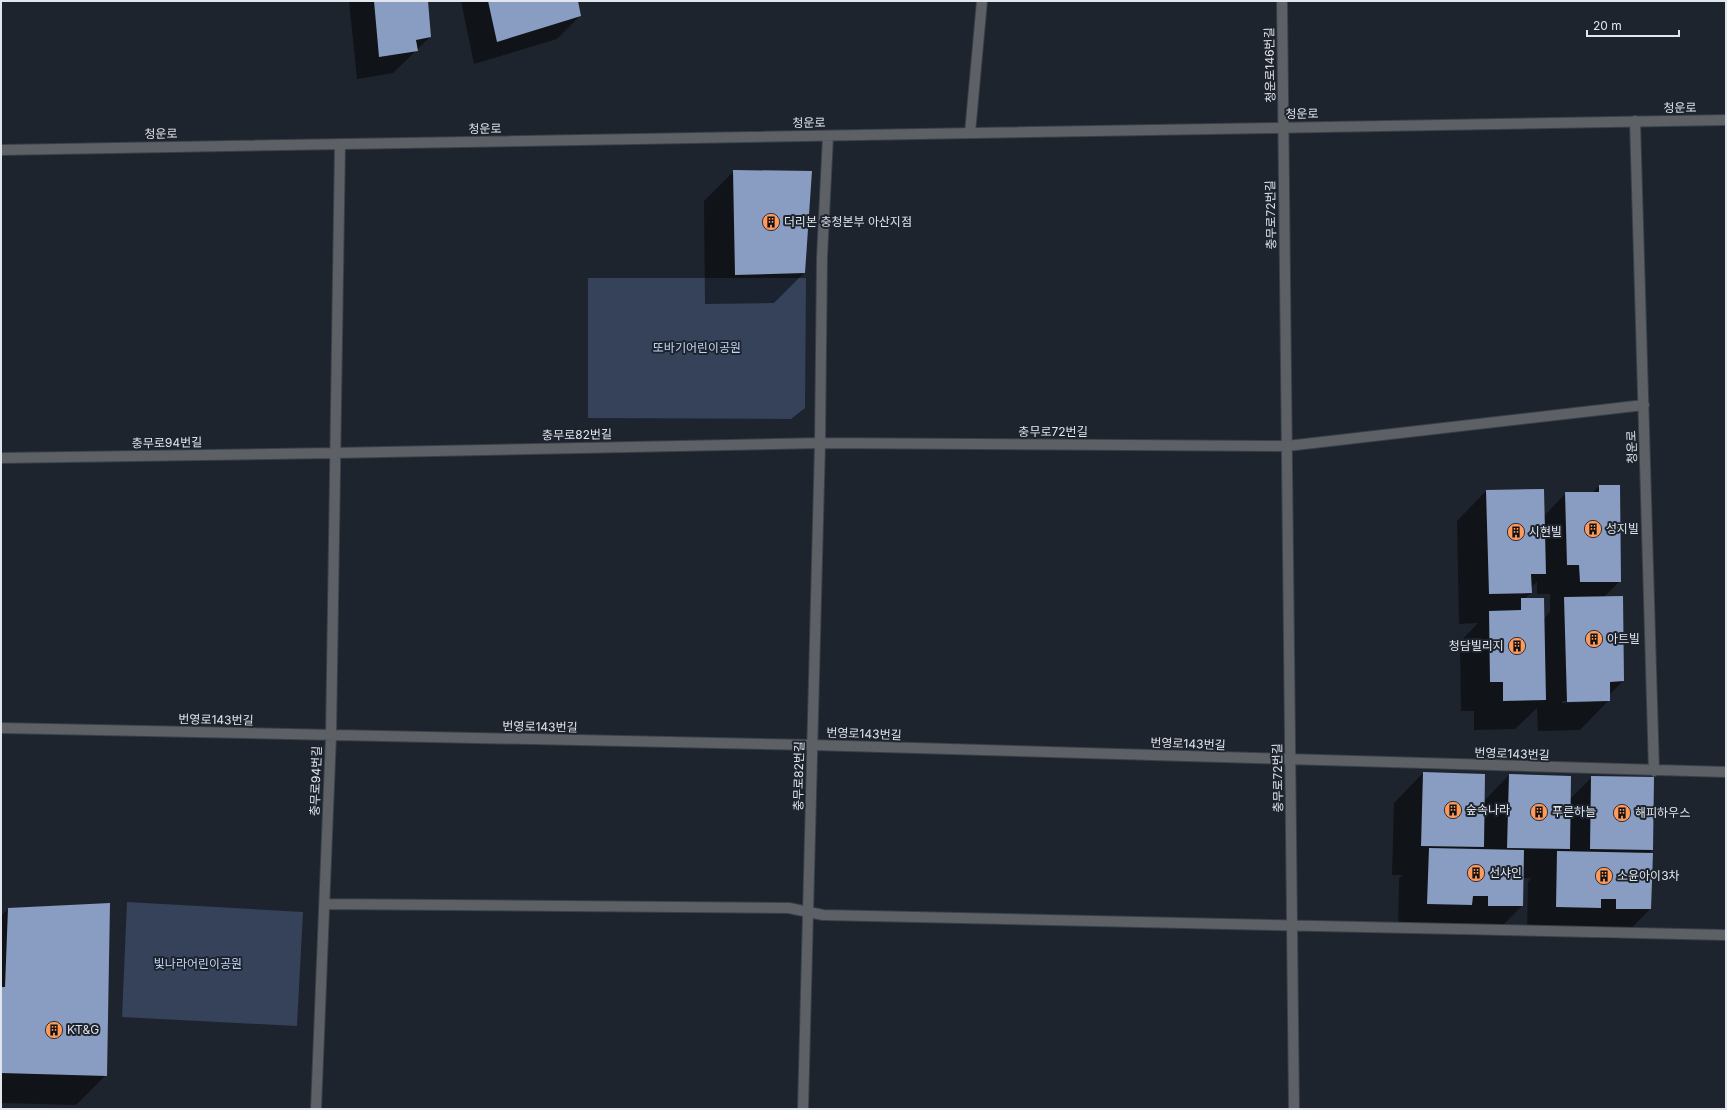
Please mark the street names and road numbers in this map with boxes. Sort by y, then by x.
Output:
street label: 청운로146번길 [1261,27,1278,103]
street label: 청운로 [1663,100,1697,115]
street label: 청운로 [1285,106,1319,121]
street label: 청운로 [792,115,826,130]
street label: 청운로 [468,121,502,136]
street label: 청운로 [144,126,178,141]
street label: 충무로72번길 [1262,180,1279,250]
street label: 충무로72번길 [1018,424,1088,439]
street label: 충무로82번길 [542,426,612,443]
street label: 청운로 [1623,430,1640,464]
street label: 충무로94번길 [132,434,202,451]
street label: 번영로143번길 [178,711,254,728]
street label: 번영로143번길 [502,718,578,735]
street label: 번영로143번길 [826,725,902,742]
street label: 번영로143번길 [1150,735,1226,752]
street label: 충무로82번길 [790,741,807,811]
street label: 충무로72번길 [1269,743,1286,813]
street label: 번영로143번길 [1474,745,1550,762]
street label: 충무로94번길 [307,746,324,816]

